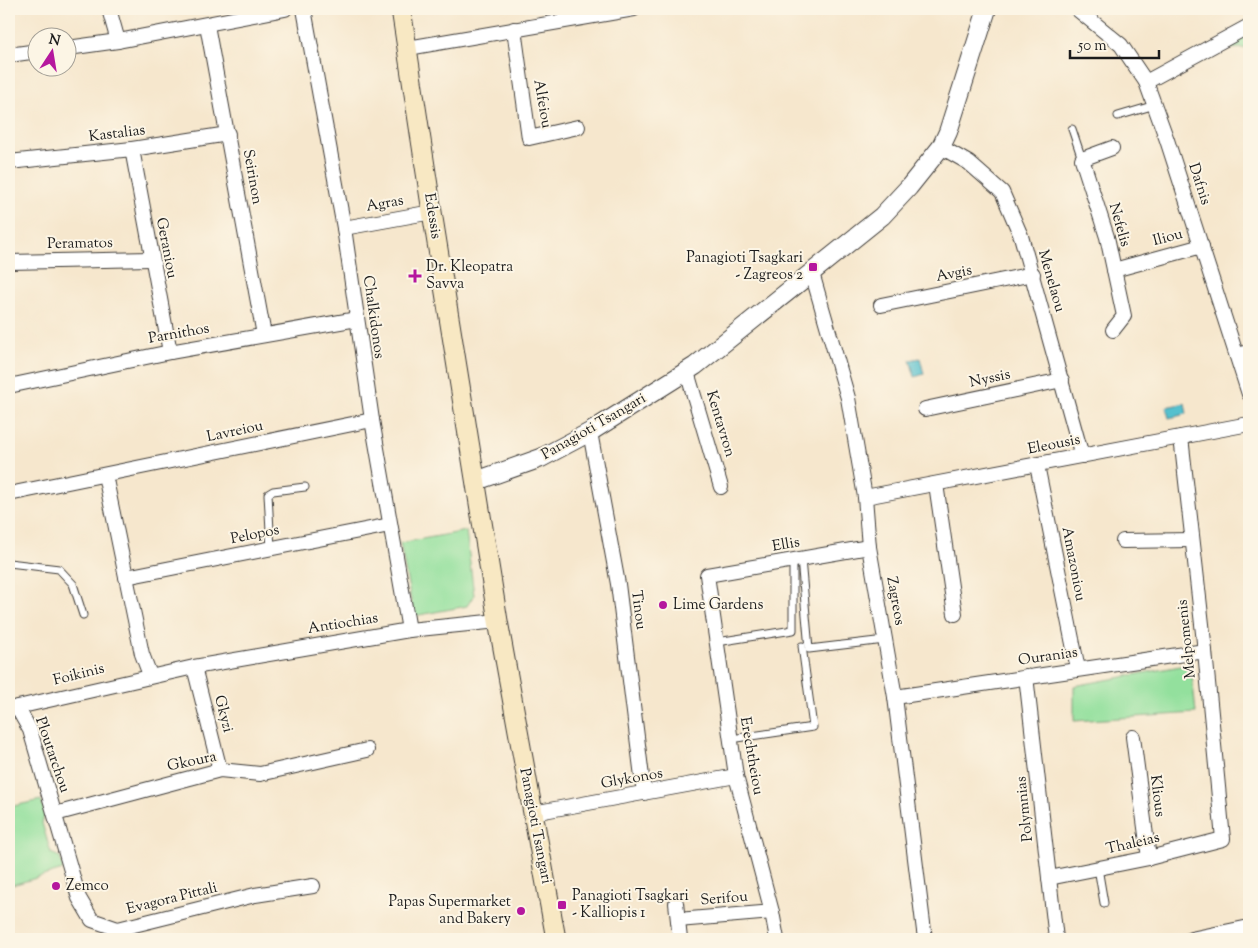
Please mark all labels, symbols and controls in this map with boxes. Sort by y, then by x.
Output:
north arrow [28,28,78,78]
scale bar [1070,28,1159,60]
text: N [47,30,62,52]
text: 50 m [1077,36,1107,57]
street label: Alfeiou [527,78,557,130]
street label: Kastalias [87,120,147,148]
street label: Seirinon [237,148,267,206]
street label: Dafnis [1182,160,1216,208]
street label: Agras [365,190,405,218]
street label: Edessis [418,191,446,241]
street label: Nefelis [1103,201,1135,250]
street label: Geraniou [150,216,182,281]
street label: Iliou [1151,224,1186,252]
street label: Peramatos [47,233,113,255]
street label: Menelaou [1032,247,1070,315]
place label: Panagioti Tsagkari - Zagreos 2 [686,248,803,286]
place label: Dr. Kleopatra Savva [426,257,513,295]
street label: Avgis [934,260,974,288]
marker: Panagioti Tsagkari - Zagreos 2 [807,261,819,273]
marker: Dr. Kleopatra Savva [408,269,422,283]
street label: Chalkidonos [357,274,389,360]
street label: Parnithos [147,318,211,350]
street label: Nyssis [968,364,1012,394]
street label: Kentavron [700,388,740,460]
street label: Panagioti Tsangari [538,389,650,465]
street label: Lavreiou [205,416,266,448]
street label: Eleousis [1026,430,1082,460]
street label: Pelopos [229,520,281,550]
street label: Amazoniou [1056,525,1091,603]
street label: Ellis [771,532,802,558]
street label: Zagreos [880,575,910,627]
street label: Tinou [625,589,651,631]
place label: Lime Gardens [673,595,764,616]
street label: Melpomenis [1172,598,1202,680]
marker: Lime Gardens [657,599,669,611]
street label: Antiochias [306,608,380,640]
street label: Ouranias [1017,642,1079,672]
street label: Foikinis [51,658,107,691]
street label: Gkyzi [208,693,238,735]
street label: Ploutarchou [29,714,75,796]
street label: Erechtheiou [734,715,768,797]
street label: Gkoura [165,747,219,777]
street label: Glykonos [599,763,665,795]
street label: Panagioti Tsangari [513,766,557,886]
street label: Klious [1144,774,1170,818]
street label: Polymnias [1011,775,1039,843]
street label: Thaleias [1104,828,1162,860]
place label: Zemco [66,876,109,897]
street label: Evagora Pittali [124,878,220,920]
marker: Zemco [50,880,62,892]
place label: Panagioti Tsagkari - Kalliopis 1 [572,886,689,924]
street label: Serifou [699,886,749,912]
place label: Papas Supermarket and Bakery [389,892,512,930]
marker: Panagioti Tsagkari - Kalliopis 1 [556,899,568,911]
marker: Papas Supermarket and Bakery [515,905,527,917]

